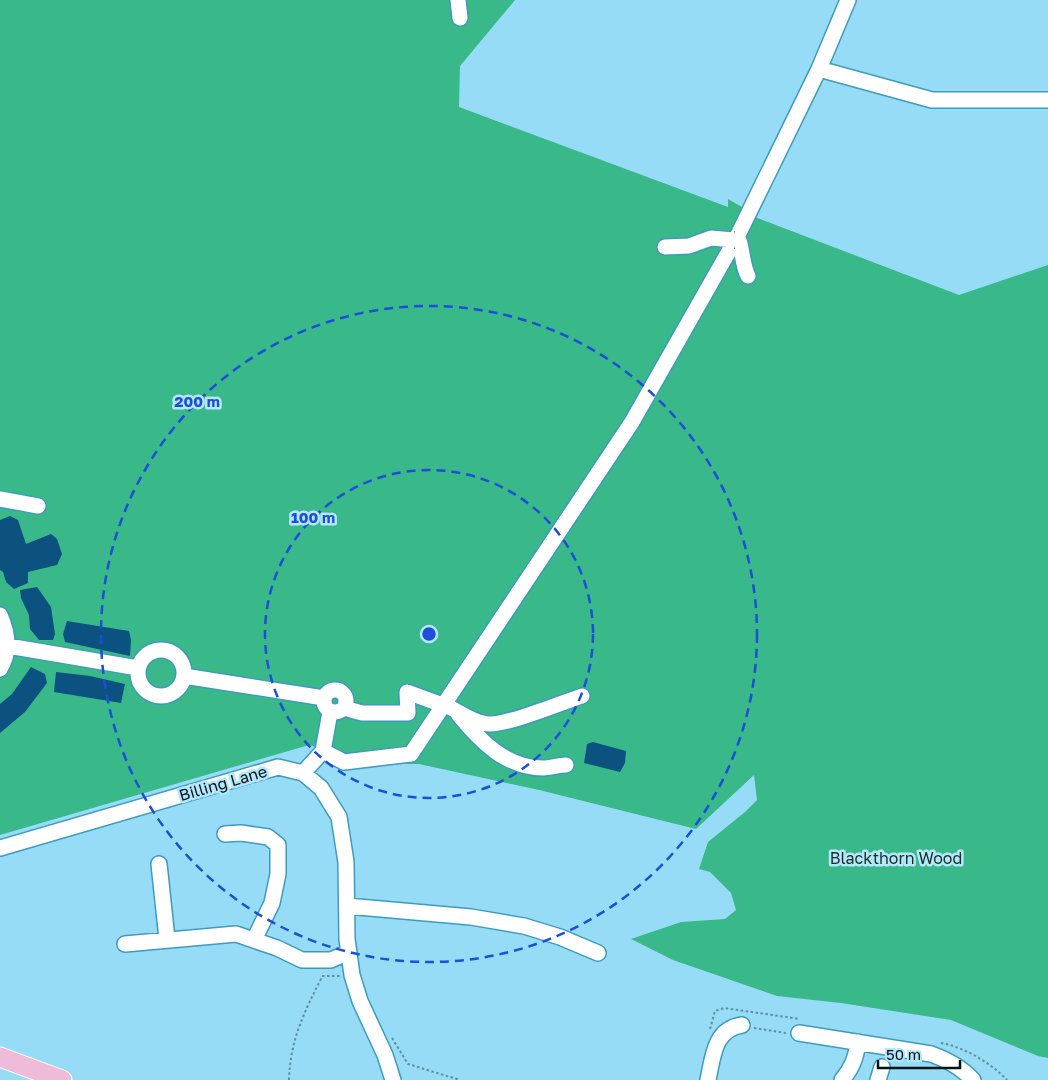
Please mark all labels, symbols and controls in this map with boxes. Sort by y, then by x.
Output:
text: 200 m [174,392,220,410]
text: 100 m [291,508,335,526]
centre of rings [420,625,438,643]
street label: Billing Lane [177,761,269,805]
park label: Blackthorn Wood [830,848,962,868]
scale bar [878,1038,960,1070]
text: 50 m [886,1045,921,1063]

